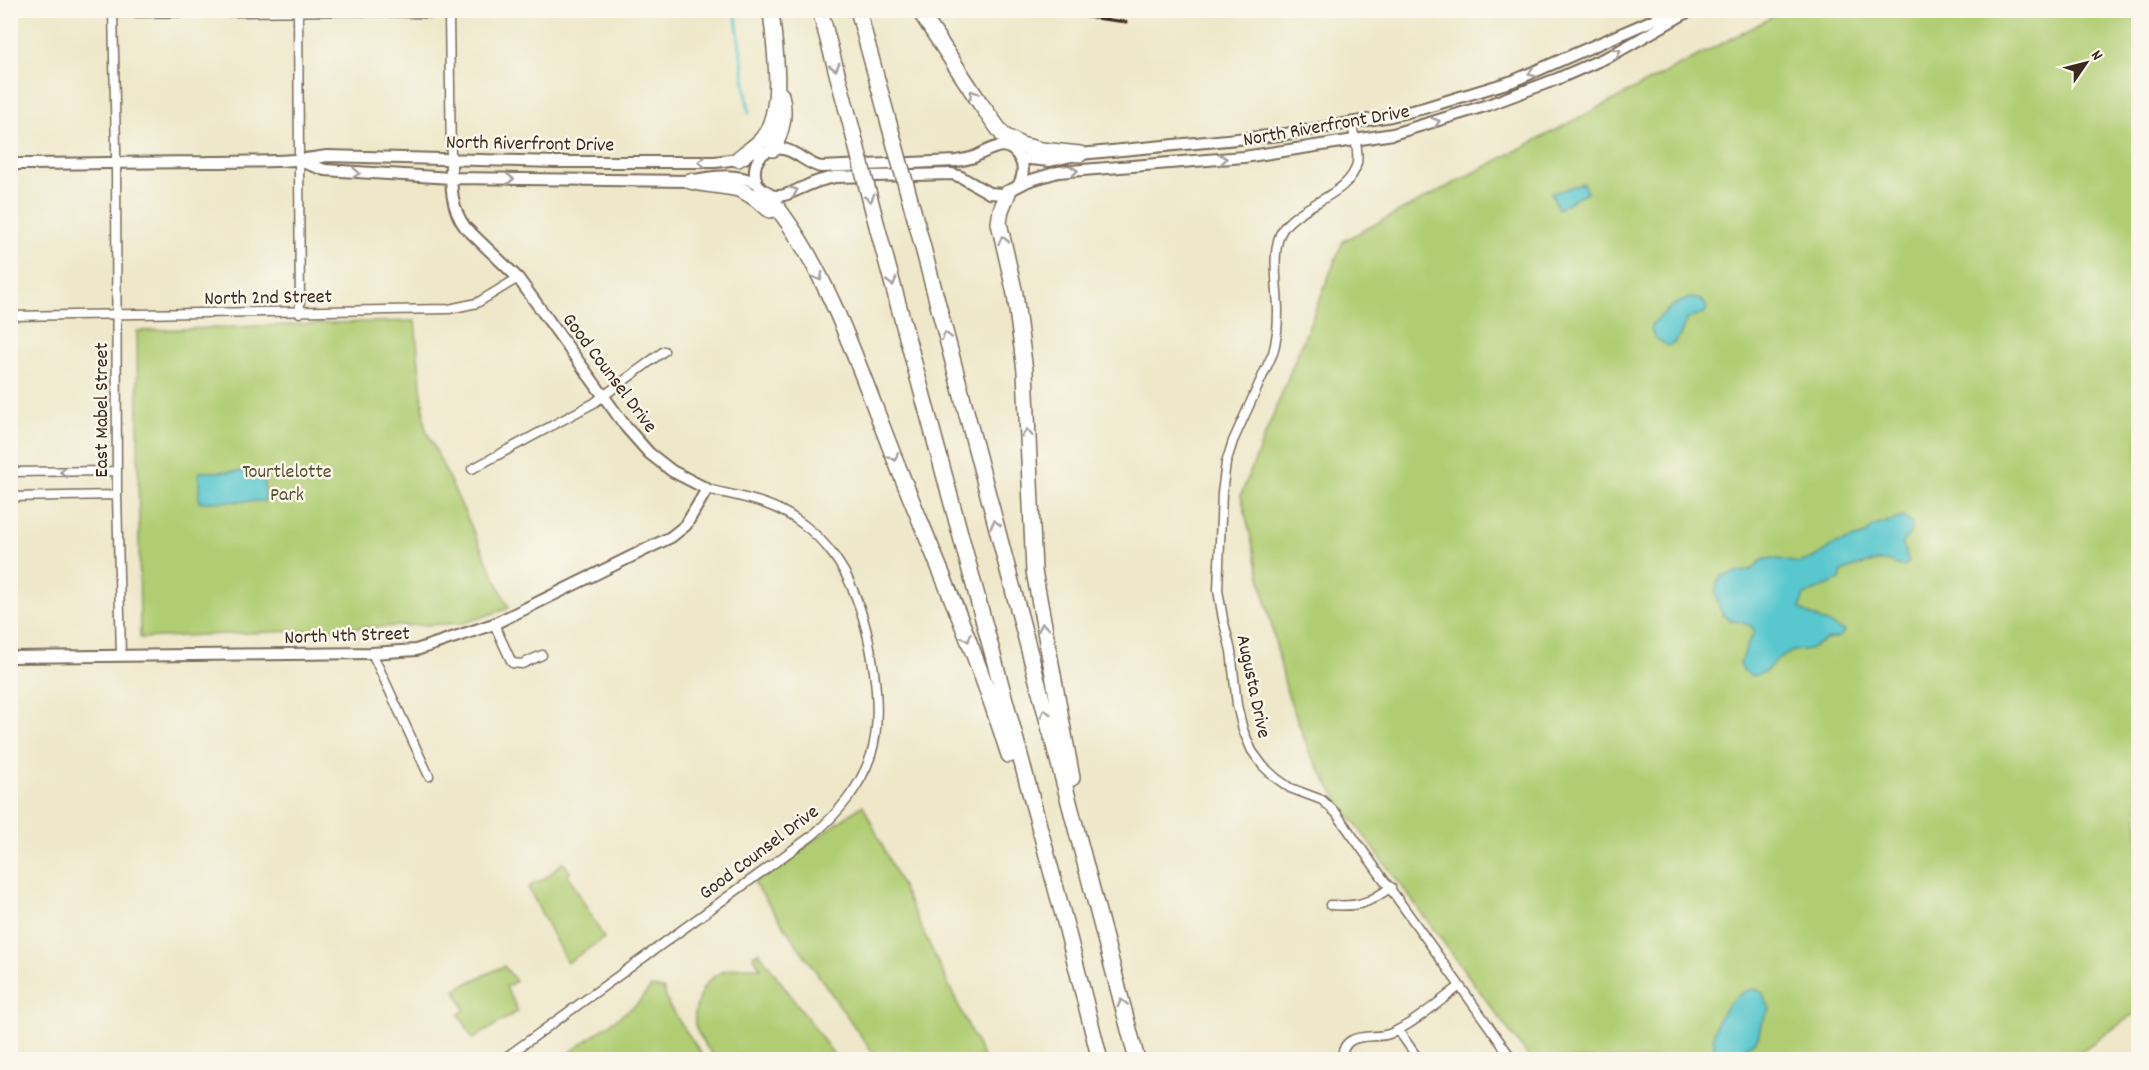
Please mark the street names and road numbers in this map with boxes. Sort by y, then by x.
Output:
street label: North Riverfront Drive [1241,99,1412,155]
street label: North Riverfront Drive [446,130,615,160]
street label: North 2nd Street [204,284,332,314]
street label: Good Counsel Drive [554,308,663,440]
street label: East Mabel Street [89,342,117,478]
street label: North 4th Street [284,621,410,653]
street label: Augusta Drive [1227,632,1277,741]
street label: Good Counsel Drive [694,799,826,908]

